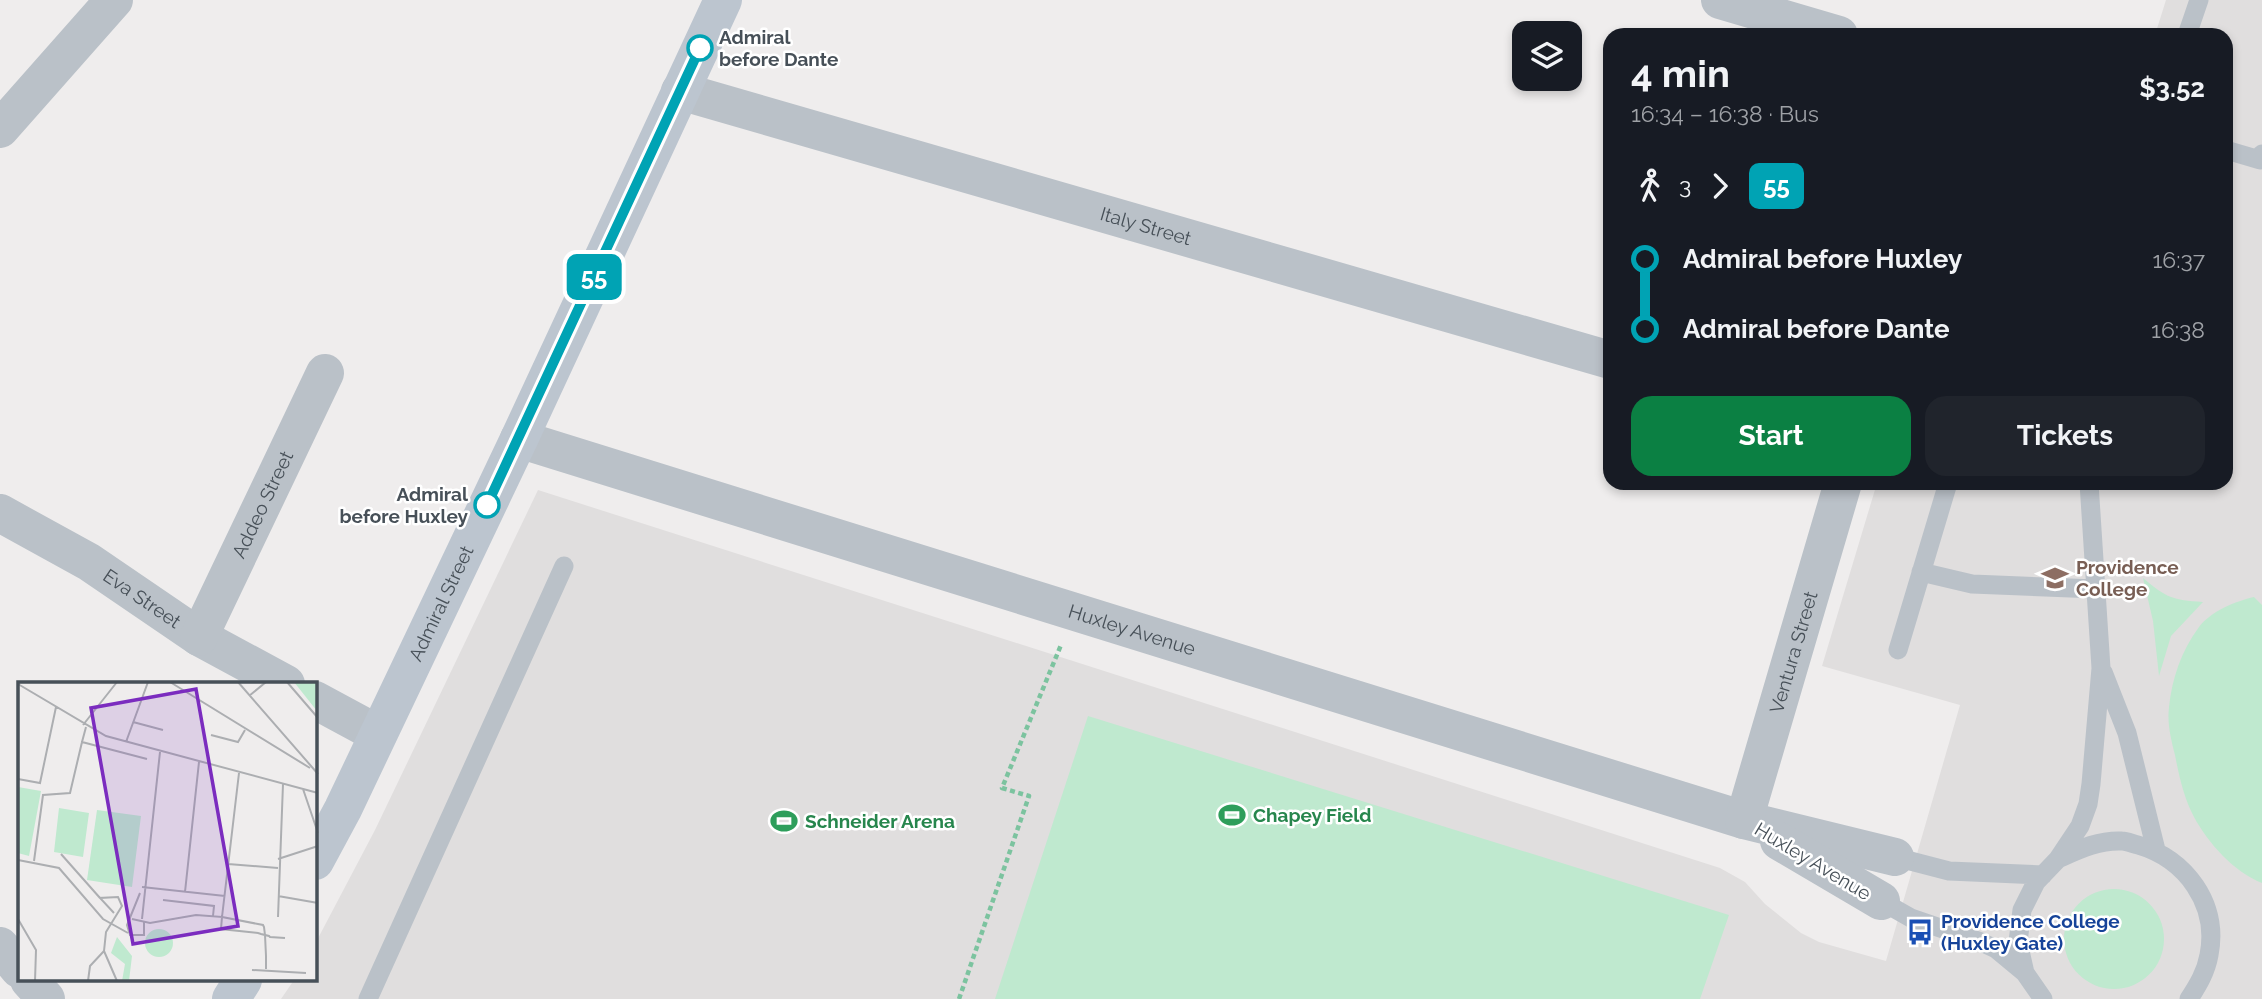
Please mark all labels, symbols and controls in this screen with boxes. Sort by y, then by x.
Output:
map controls [1512,21,1582,91]
button: layers [1512,21,1582,91]
place label: Admiral before Dante [719,26,838,70]
marker: Admiral before Dante [687,35,713,61]
text: 4 min [1631,51,1730,96]
text: $3.52 [2139,73,2205,103]
text: 16:34 – 16:38 · Bus [1631,100,1819,127]
icon: walk [1631,167,1669,205]
icon: forward [1701,167,1739,205]
text: 55 [1763,171,1790,200]
text: 3 [1679,172,1691,199]
street label: Italy Street [1098,202,1195,250]
text: Admiral before Huxley [1683,244,1962,274]
text: 16:37 [2152,246,2205,273]
line badge: 55 [562,254,626,300]
text: 55 [581,262,607,291]
text: Admiral before Dante [1683,314,1950,344]
text: 16:38 [2151,316,2205,343]
button: Start [1631,396,1911,476]
button: Tickets [1925,396,2205,476]
street label: Addeo Street [227,447,298,562]
place label: Admiral before Huxley [340,483,469,527]
marker: Admiral before Huxley [474,492,500,518]
street label: Admiral Street [404,541,478,664]
place label: Providence College [2076,556,2179,600]
school or university icon: Providence College [2040,563,2070,593]
street label: Eva Street [99,564,186,633]
street label: Ventura Street [1765,588,1822,716]
street label: Huxley Avenue [1066,600,1198,660]
inset map [18,682,317,982]
sports icon: Chapey Field [1217,800,1247,830]
place label: Chapey Field [1253,804,1371,826]
sports icon: Schneider Arena [769,806,799,836]
place label: Schneider Arena [805,810,955,832]
street label: Huxley Avenue [1751,818,1875,904]
place label: Providence College (Huxley Gate) [1941,910,2120,954]
bus stop icon: Providence College (Huxley Gate) [1905,917,1935,947]

